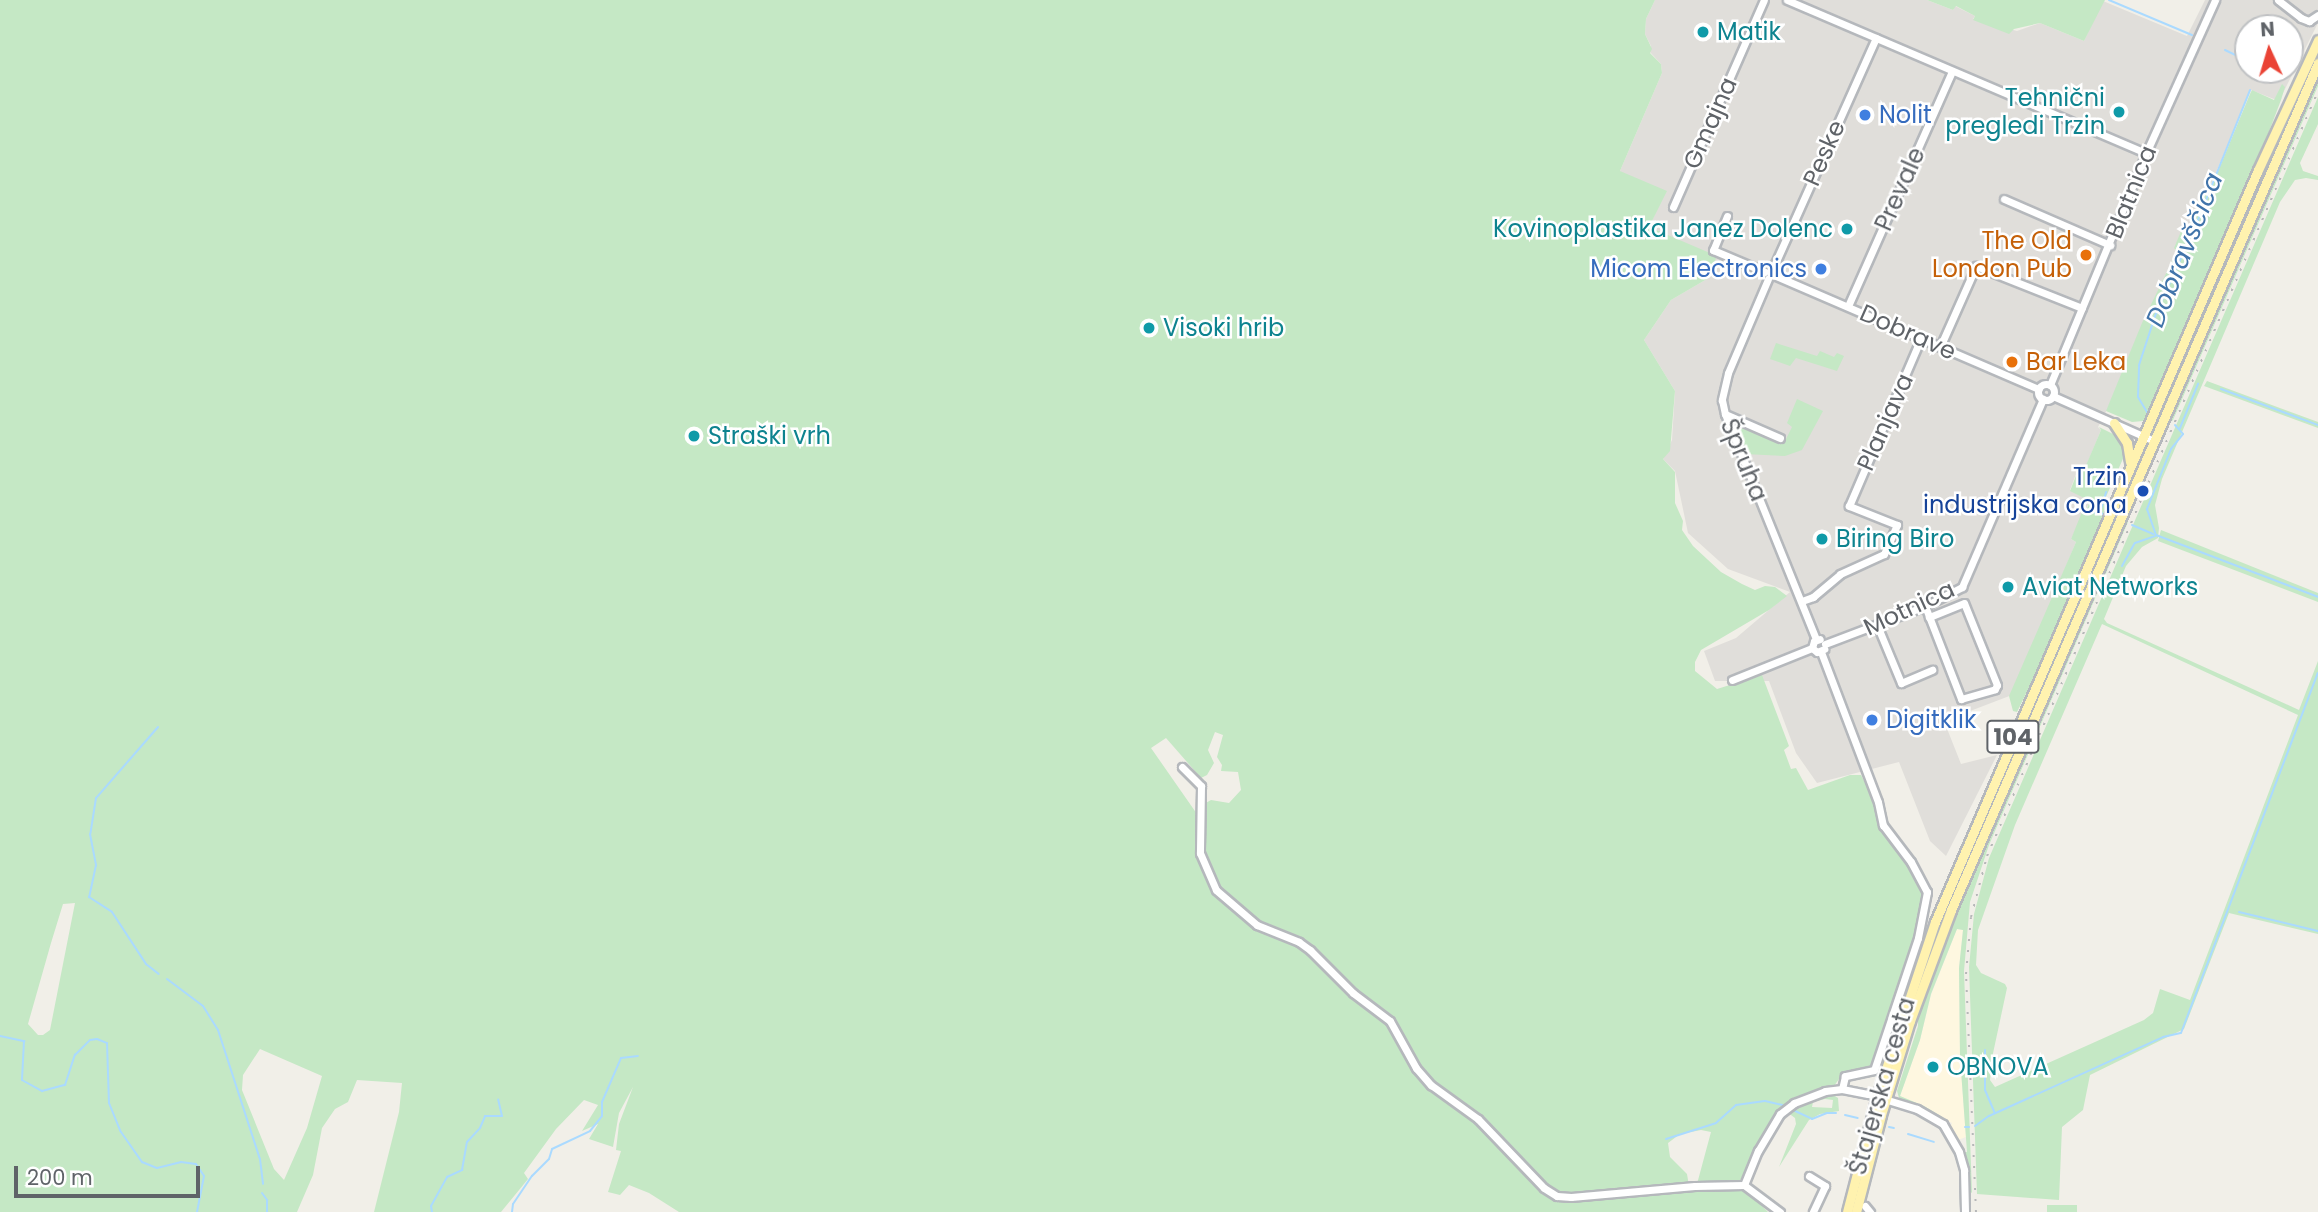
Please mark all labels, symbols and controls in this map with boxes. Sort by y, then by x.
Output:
north arrow [2234,14,2304,84]
text: N [2260,16,2276,44]
place label: Matik [1717,18,1781,46]
marker: Matik [1695,24,1711,40]
street label: Gmajna [1677,73,1743,173]
place label: Tehnični pregledi Trzin [1945,84,2105,140]
place label: Nolit [1879,101,1932,129]
marker: Tehnični pregledi Trzin [2111,104,2127,120]
marker: Nolit [1857,107,1873,123]
street label: Peske [1797,116,1851,190]
street label: Blatnica [2099,141,2163,243]
street label: Prevale [1869,143,1931,235]
water label: Dobravščica [2140,168,2230,332]
place label: Kovinoplastika Janez Dolenc [1493,215,1833,243]
marker: Kovinoplastika Janez Dolenc [1839,221,1855,237]
place label: The Old London Pub [1932,227,2072,283]
marker: The Old London Pub [2078,247,2094,263]
place label: Micom Electronics [1590,255,1807,283]
marker: Micom Electronics [1813,261,1829,277]
street label: Dobrave [1856,298,1960,366]
place label: Visoki hrib [1163,314,1284,342]
marker: Visoki hrib [1141,320,1157,336]
place label: Bar Leka [2026,348,2126,376]
marker: Bar Leka [2004,354,2020,370]
street label: Planjava [1851,369,1919,475]
street label: Špruha [1715,415,1773,505]
place label: Straški vrh [708,422,831,450]
marker: Straški vrh [686,428,702,444]
place label: Trzin industrijska cona [1923,463,2127,519]
marker: Trzin industrijska cona [2133,481,2153,501]
place label: Biring Biro [1836,525,1954,553]
marker: Biring Biro [1814,531,1830,547]
place label: Aviat Networks [2022,573,2198,601]
street label: Motnica [1859,574,1959,642]
marker: Aviat Networks [2000,579,2016,595]
place label: Digitklik [1886,706,1976,734]
marker: Digitklik [1864,712,1880,728]
road number: 104 [1985,718,2041,757]
street label: Štajerska cesta [1843,994,1921,1178]
place label: OBNOVA [1947,1053,2049,1081]
marker: OBNOVA [1925,1059,1941,1075]
scale bar [18,1152,203,1196]
text: 200 m [27,1163,93,1192]

